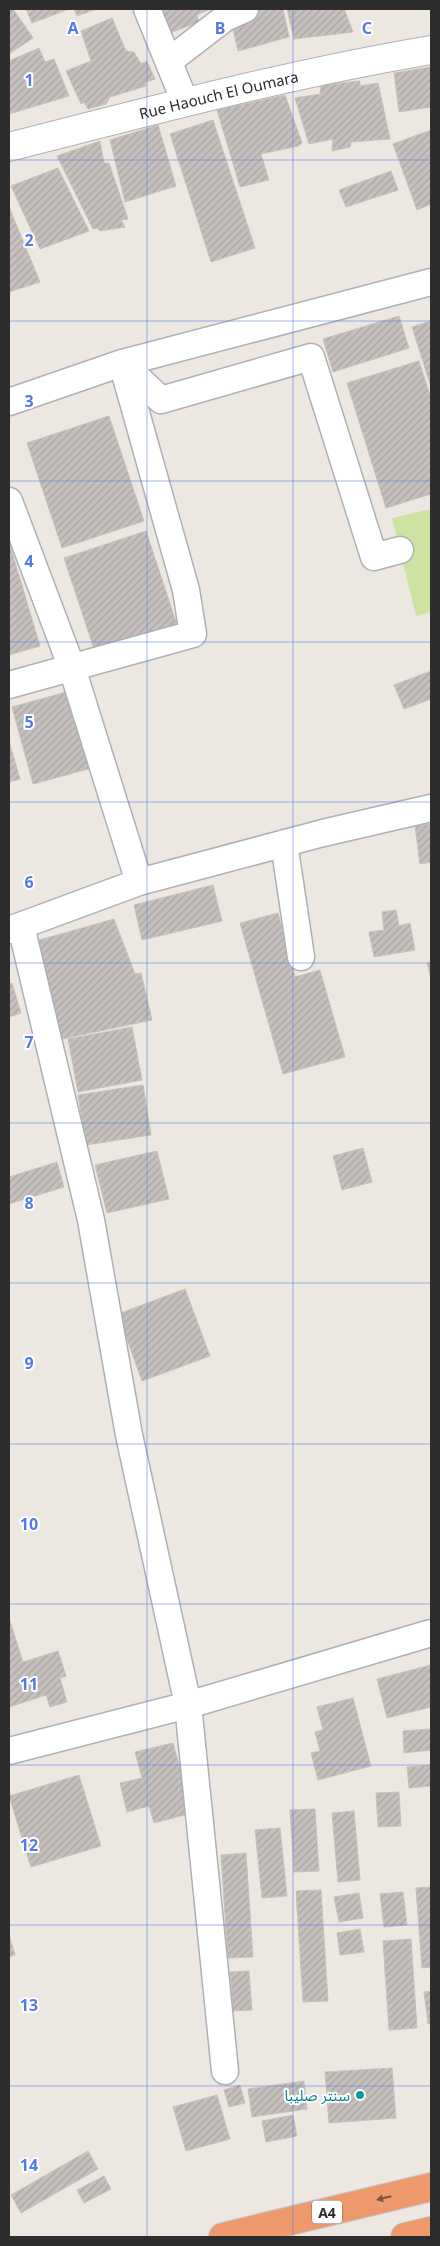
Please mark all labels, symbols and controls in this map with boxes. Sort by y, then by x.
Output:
text: A [67,17,79,39]
text: B [215,17,225,39]
text: C [362,17,372,39]
street label: Rue Haouch El Oumara [137,66,300,123]
text: 1 [24,69,34,91]
text: 2 [24,229,34,251]
text: 3 [24,390,34,412]
text: 4 [24,550,34,572]
text: 5 [24,711,34,733]
text: 6 [24,871,34,893]
text: 7 [24,1031,34,1053]
text: 8 [24,1192,34,1214]
text: 9 [24,1352,34,1374]
text: 10 [20,1513,38,1535]
text: 11 [20,1673,38,1695]
text: 12 [20,1834,38,1856]
text: 13 [20,1994,38,2016]
place label: سنتر صليبا [285,2085,350,2105]
marker: سنتر صليبا [354,2089,366,2101]
text: 14 [20,2154,38,2176]
one-way arrow [376,2194,391,2202]
road number: A4 [312,2200,342,2224]

